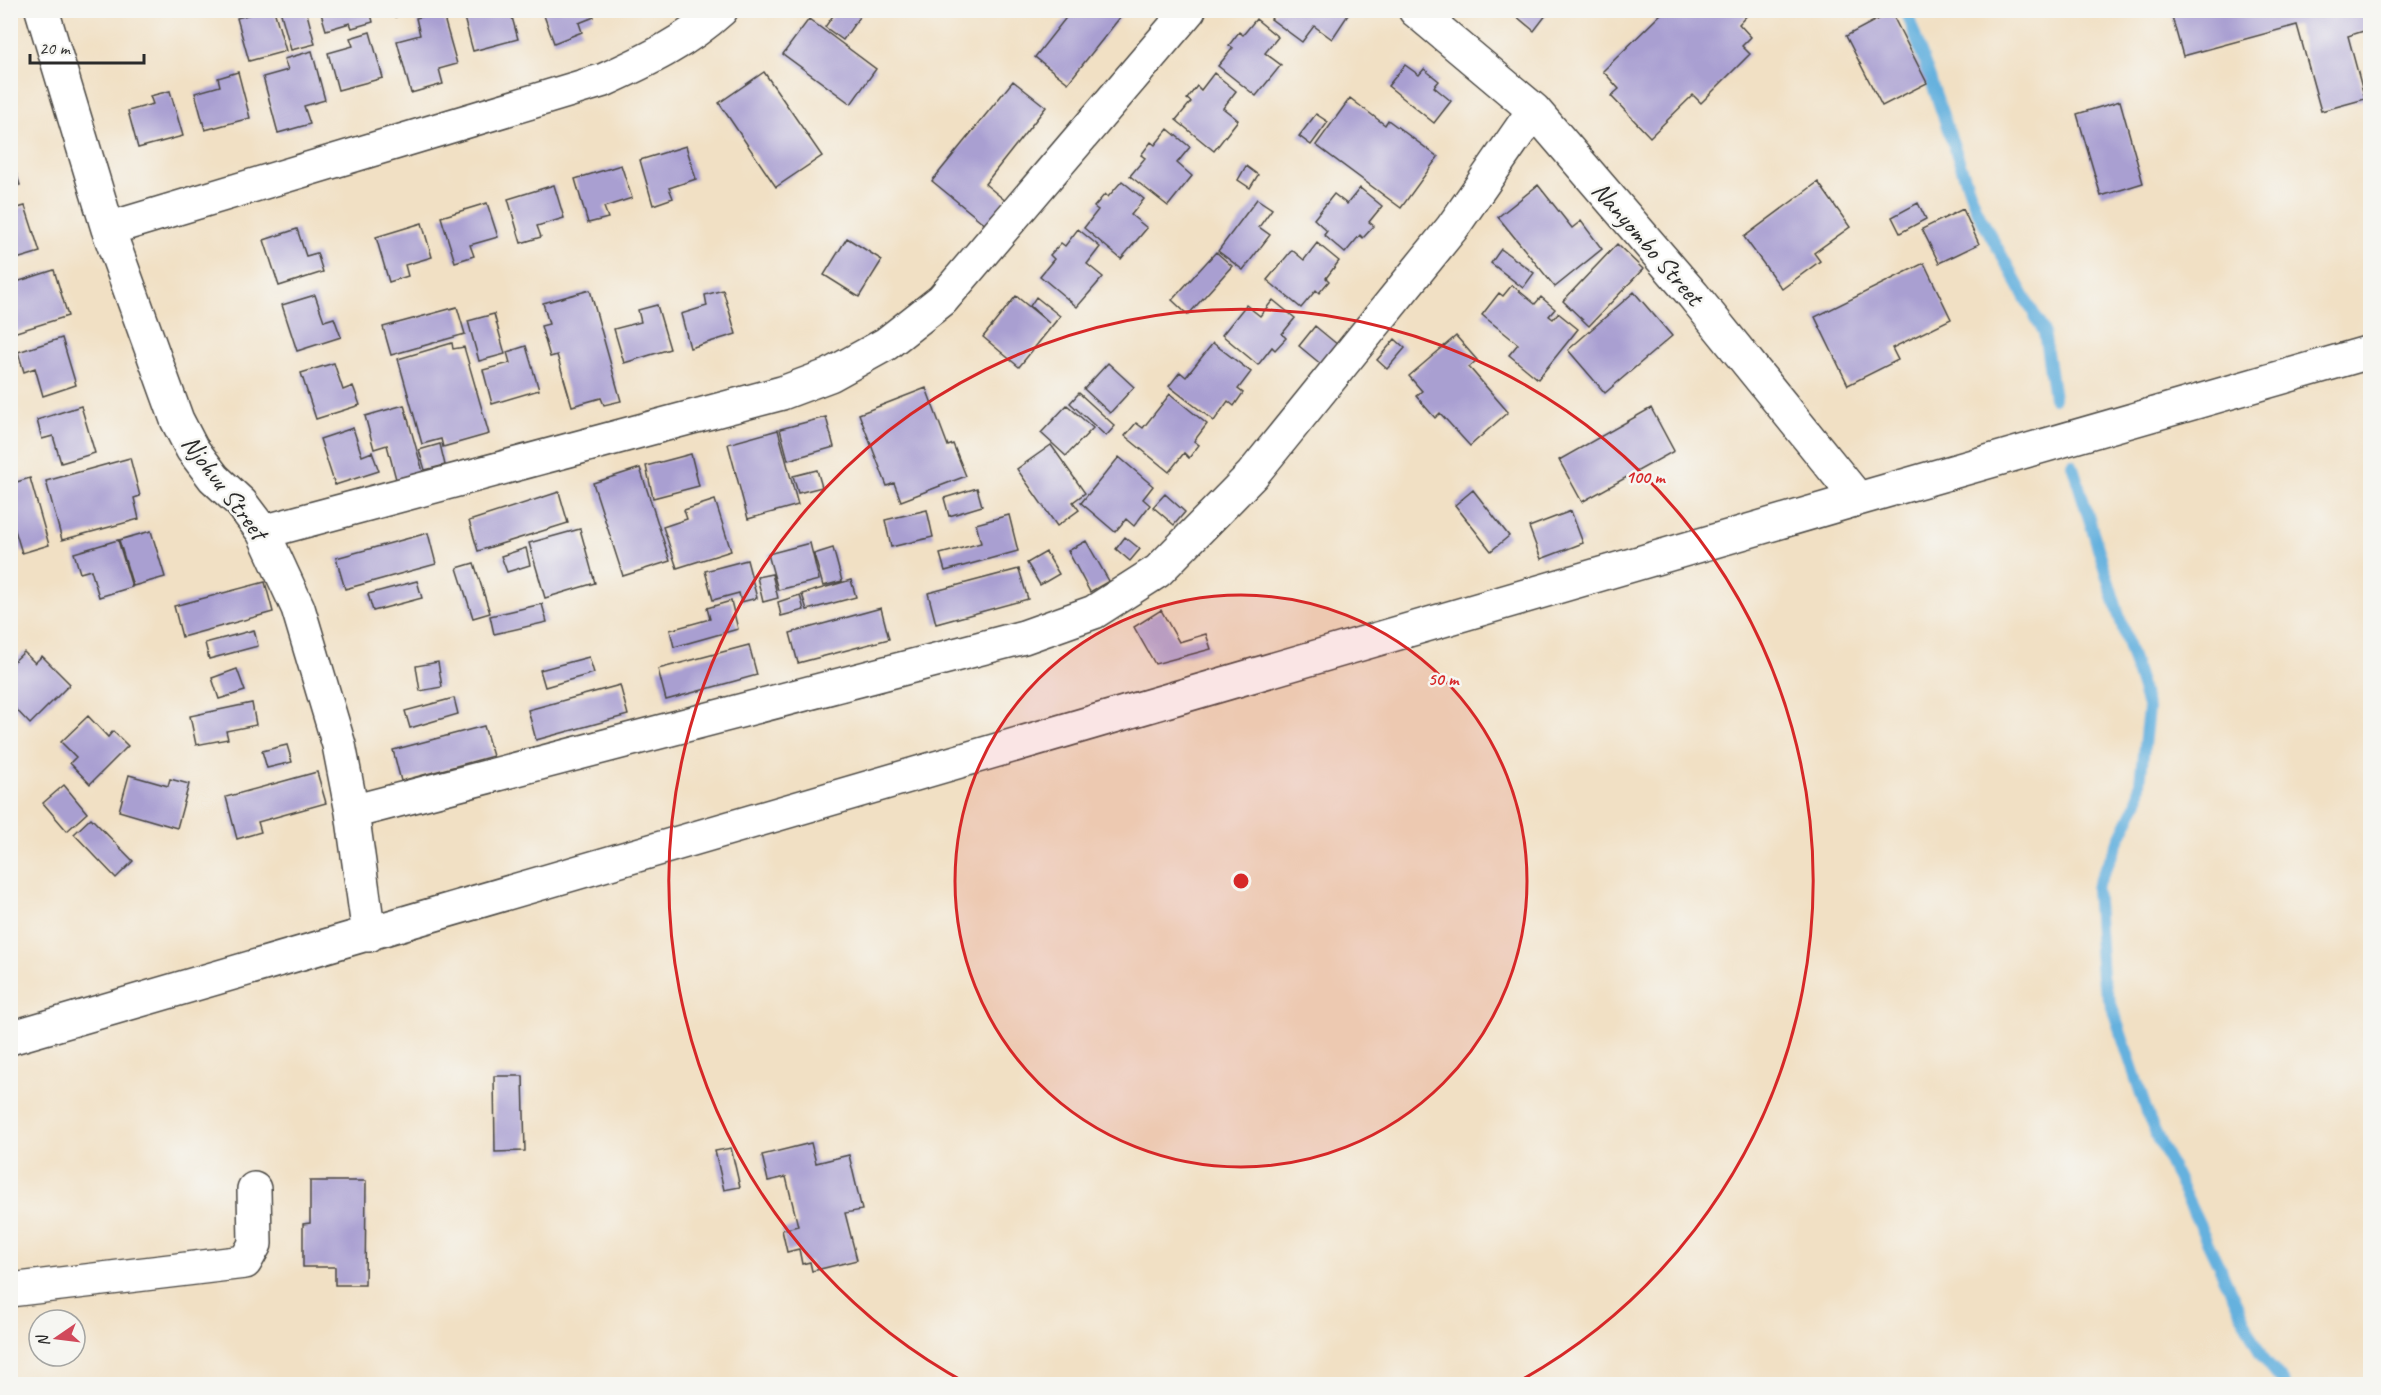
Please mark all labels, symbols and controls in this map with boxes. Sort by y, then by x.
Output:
scale bar [30,27,144,65]
text: 20 m [39,37,72,59]
street label: Nanyombo Street [1585,174,1712,314]
street label: Njohvu Street [174,428,277,549]
text: 100 m [1626,466,1666,488]
text: 50 m [1428,668,1460,690]
centre of rings [1231,871,1251,891]
north arrow [27,1308,87,1368]
text: N [32,1331,54,1349]

